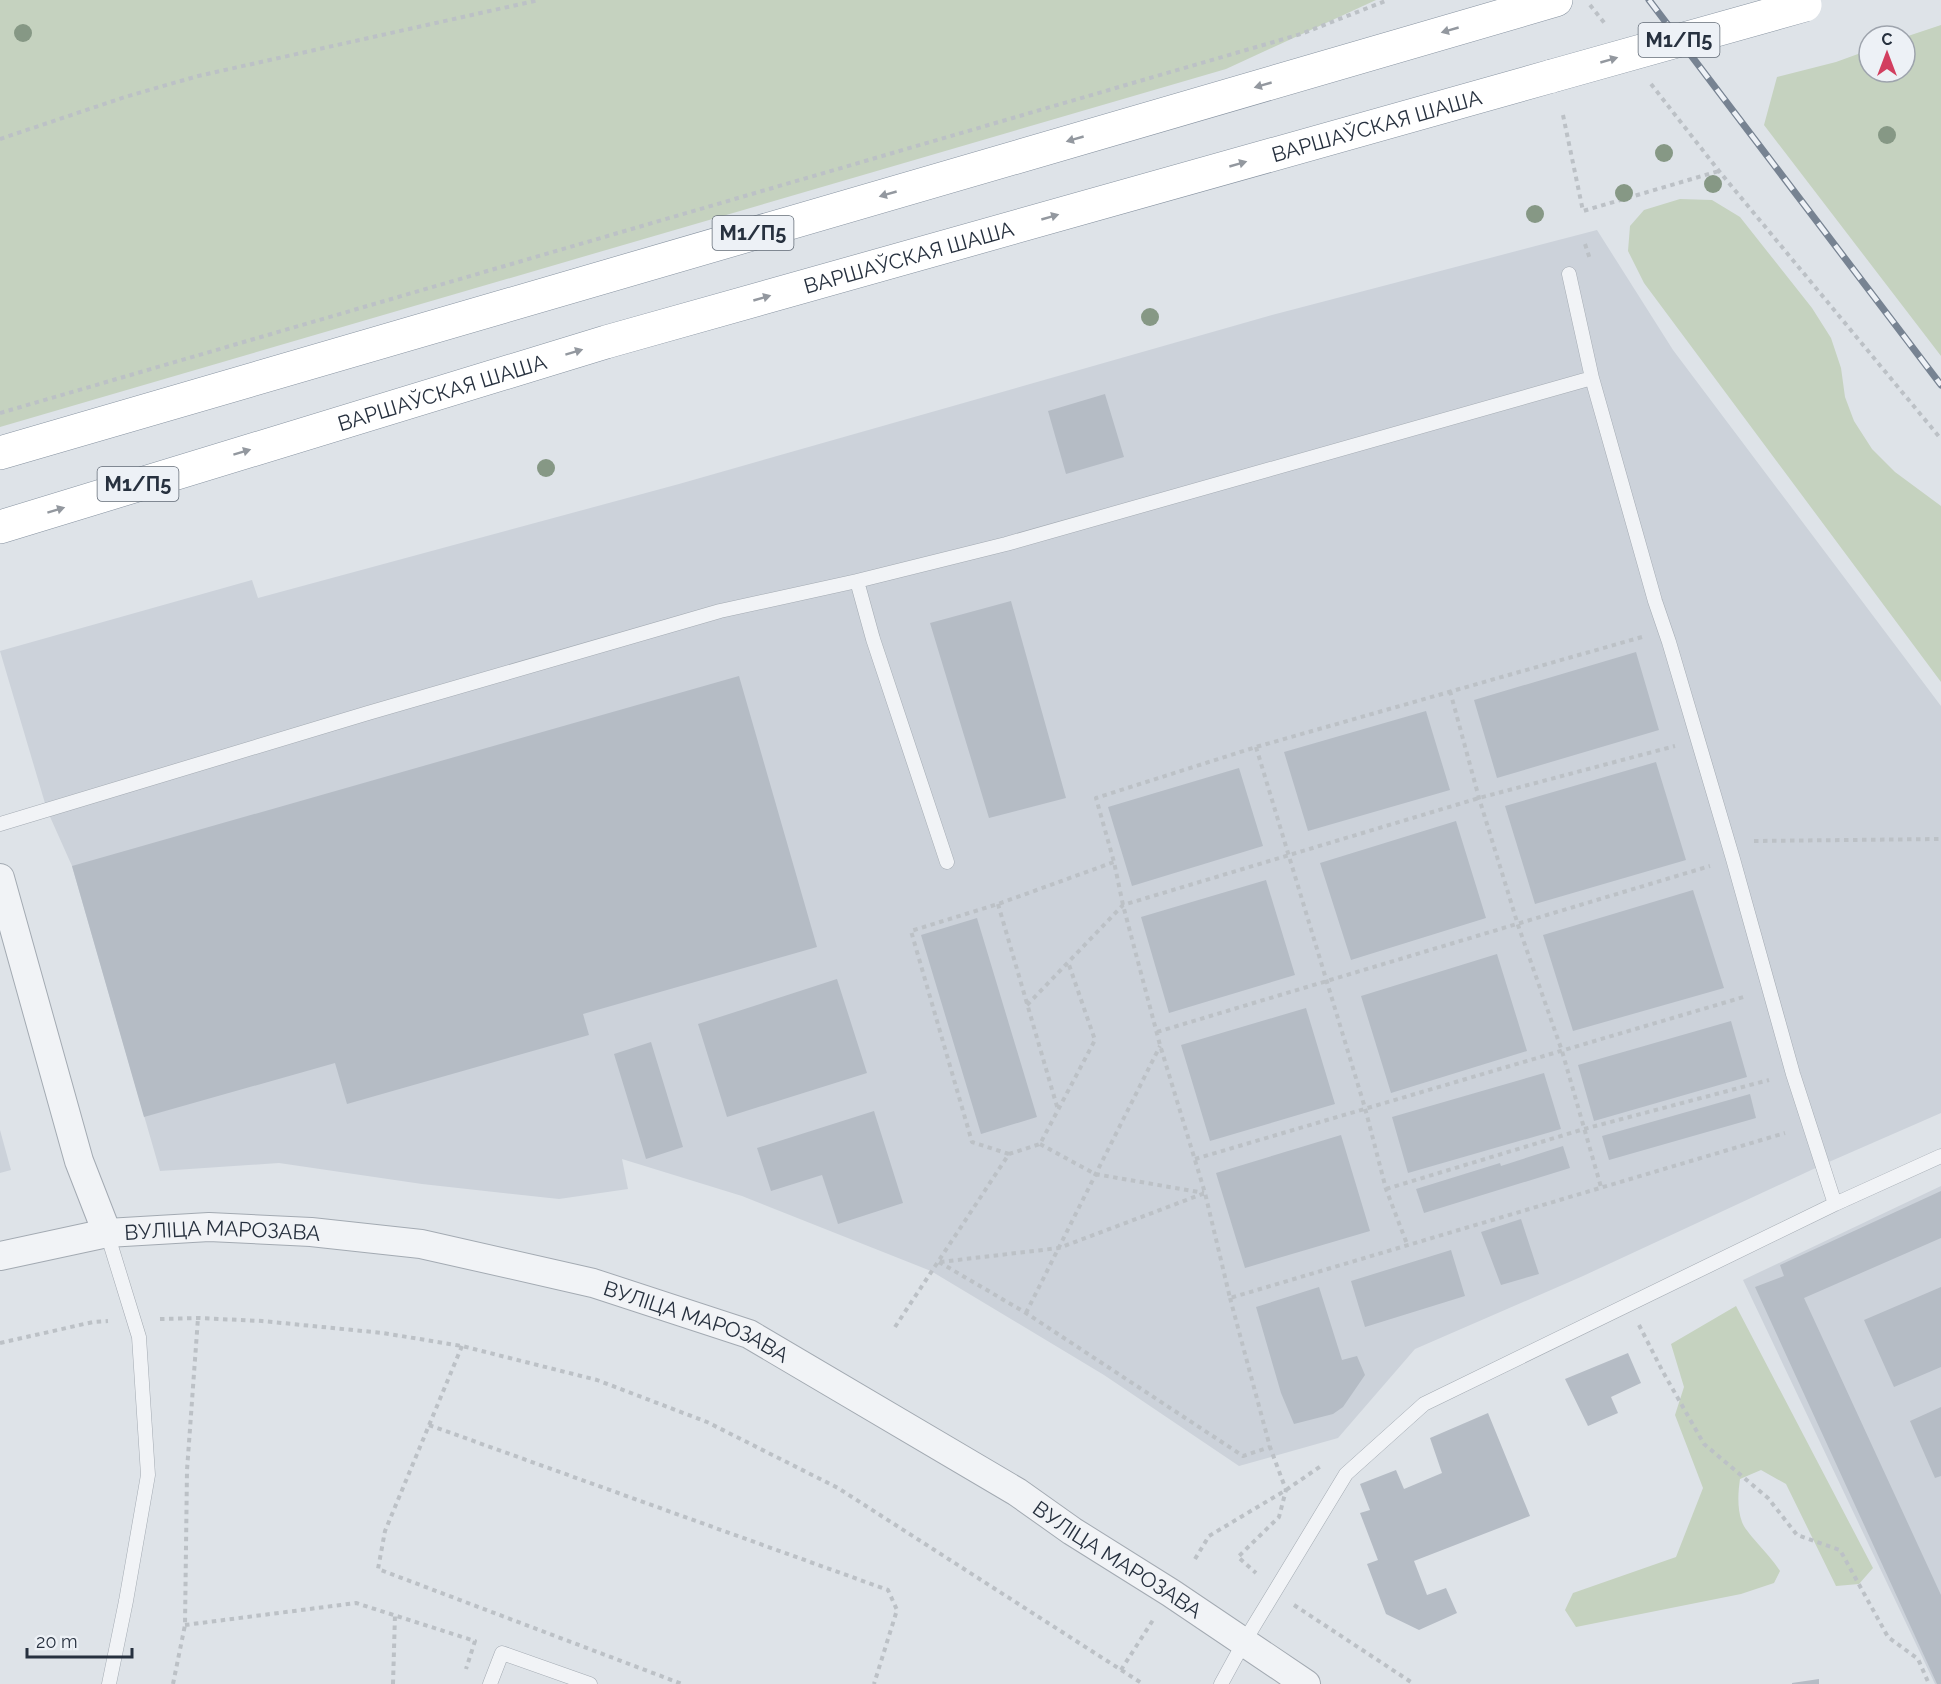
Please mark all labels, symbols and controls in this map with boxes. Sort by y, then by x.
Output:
road number: М1/П5 [1638,23,1720,57]
north arrow [1857,24,1917,84]
one-way arrow [1441,26,1459,35]
text: С [1882,30,1893,49]
one-way arrow [1600,55,1618,64]
one-way arrow [1254,81,1272,90]
street label: ВАРШАЎСКАЯ ШАША [1269,84,1484,167]
one-way arrow [1066,135,1084,144]
one-way arrow [1229,159,1247,168]
one-way arrow [879,190,897,199]
one-way arrow [1041,212,1059,221]
street label: ВАРШАЎСКАЯ ШАША [801,215,1017,298]
road number: М1/П5 [712,216,794,250]
one-way arrow [752,293,771,303]
one-way arrow [565,347,583,356]
street label: ВАРШАЎСКАЯ ШАША [334,348,549,436]
one-way arrow [233,447,251,456]
road number: М1/П5 [98,467,178,501]
one-way arrow [47,505,65,514]
street label: ВУЛІЦА МАРОЗАВА [124,1214,322,1245]
street label: ВУЛІЦА МАРОЗАВА [601,1275,794,1367]
street label: ВУЛІЦА МАРОЗАВА [1028,1495,1207,1623]
scale bar [27,1621,132,1659]
text: 20 m [36,1631,78,1652]

